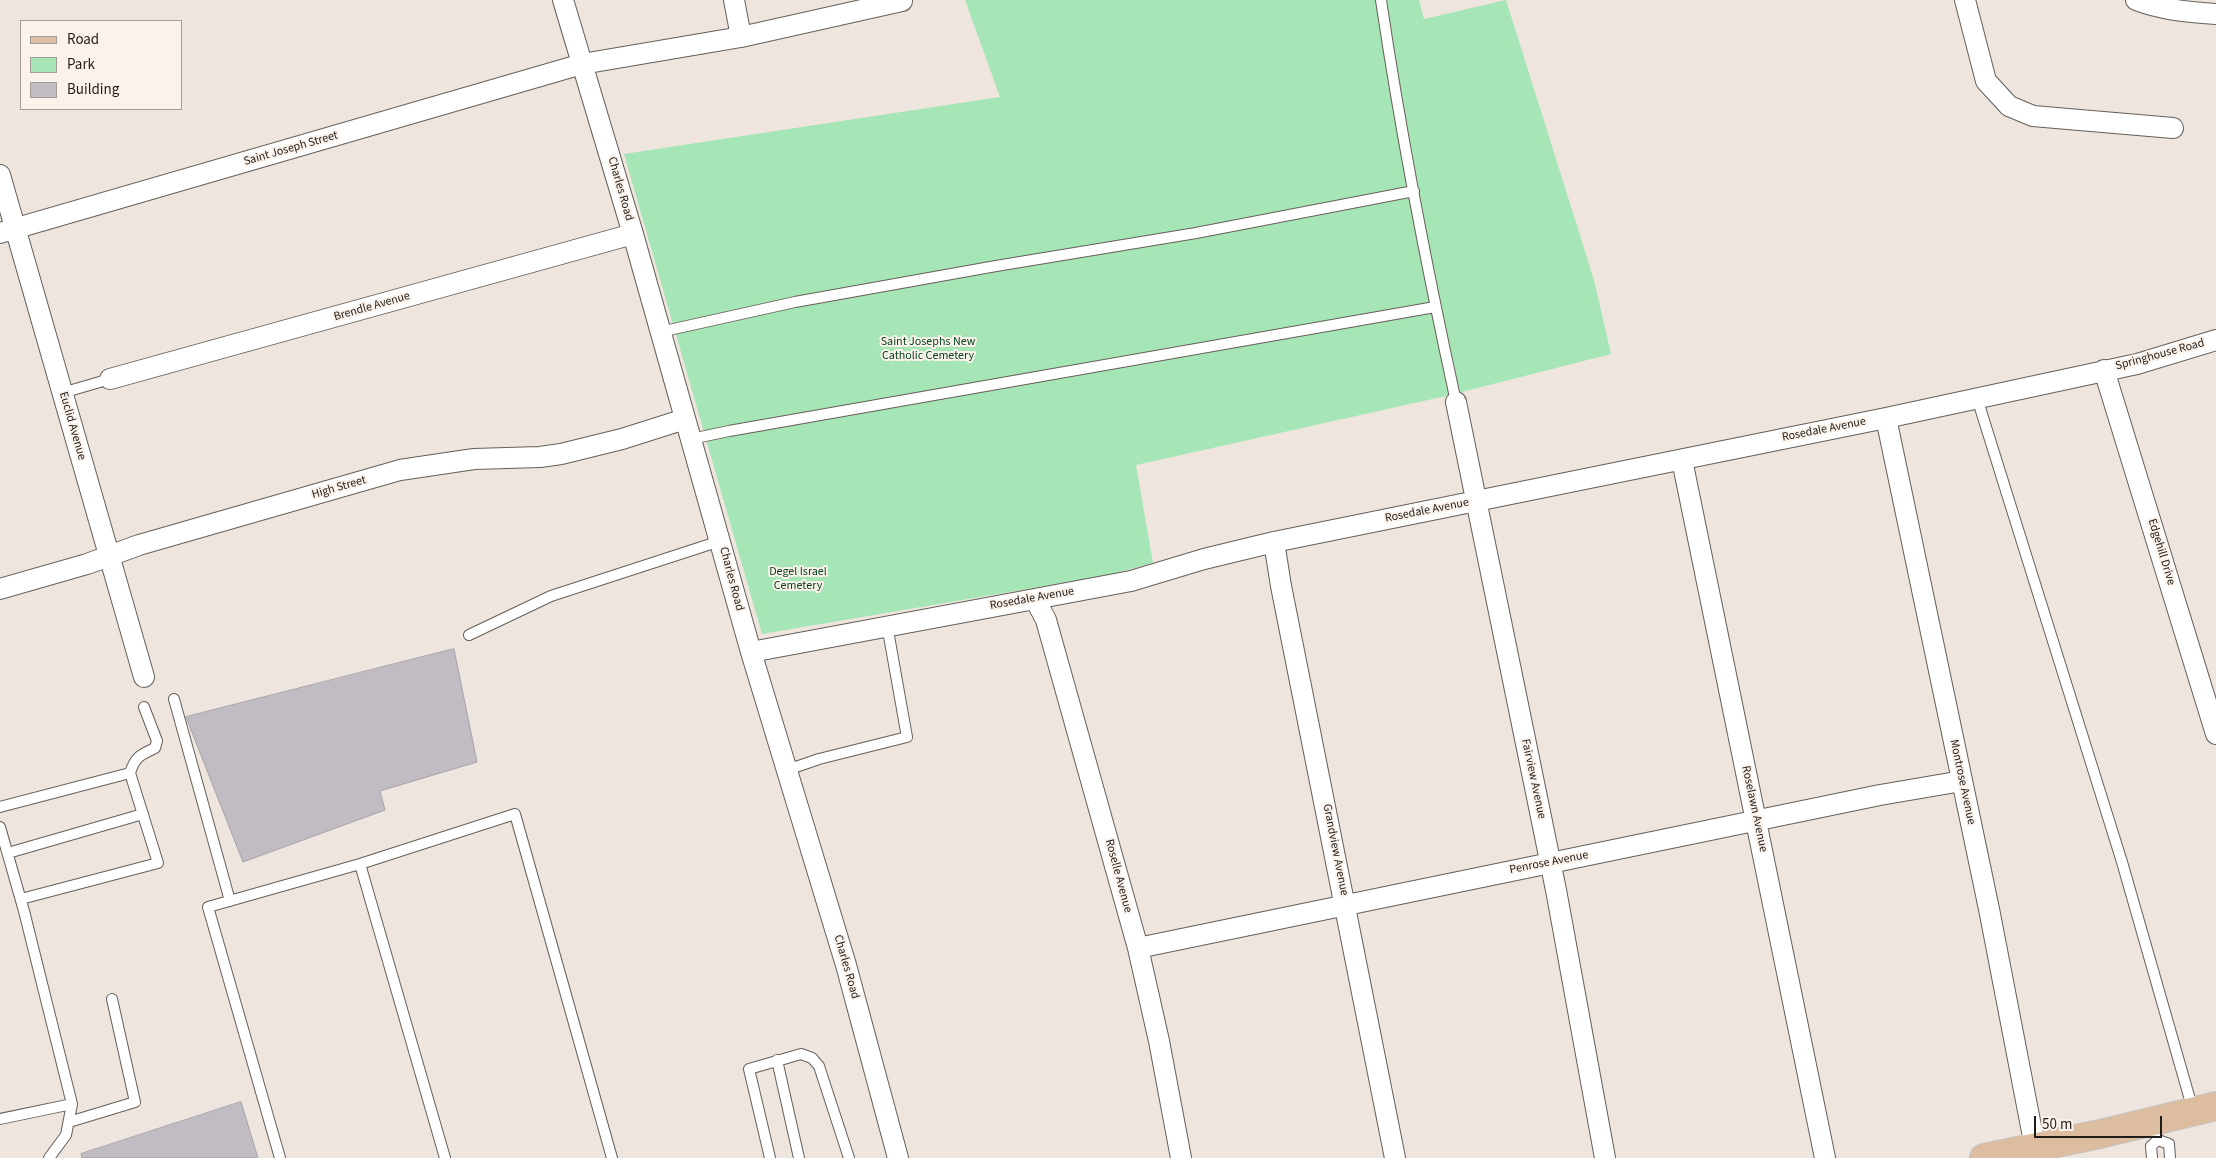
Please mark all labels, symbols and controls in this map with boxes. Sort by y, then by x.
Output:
legend [20,20,182,110]
text: Road [67,29,99,50]
text: Park [67,54,95,75]
text: Building [67,79,119,100]
street label: Saint Joseph Street [242,129,340,169]
street label: Charles Road [604,155,636,223]
street label: Brendle Avenue [332,289,412,325]
park label: Saint Josephs New Catholic Cemetery [881,335,975,363]
street label: Springhouse Road [2114,336,2206,374]
street label: Euclid Avenue [55,390,89,462]
street label: Rosedale Avenue [1781,415,1867,445]
street label: High Street [310,473,368,503]
street label: Rosedale Avenue [1384,496,1470,526]
street label: Edgehill Drive [2144,517,2178,587]
street label: Charles Road [716,545,746,613]
park label: Degel Israel Cemetery [769,565,827,593]
street label: Rosedale Avenue [989,585,1075,613]
street label: Fairview Avenue [1517,738,1549,820]
street label: Montrose Avenue [1946,738,1978,826]
street label: Roselawn Avenue [1738,765,1770,853]
street label: Grandview Avenue [1319,803,1351,897]
street label: Roselle Avenue [1101,838,1135,914]
street label: Penrose Avenue [1508,848,1590,878]
street label: Charles Road [830,933,862,1001]
scale bar [2036,1106,2164,1138]
text: 50 m [2042,1114,2072,1135]

